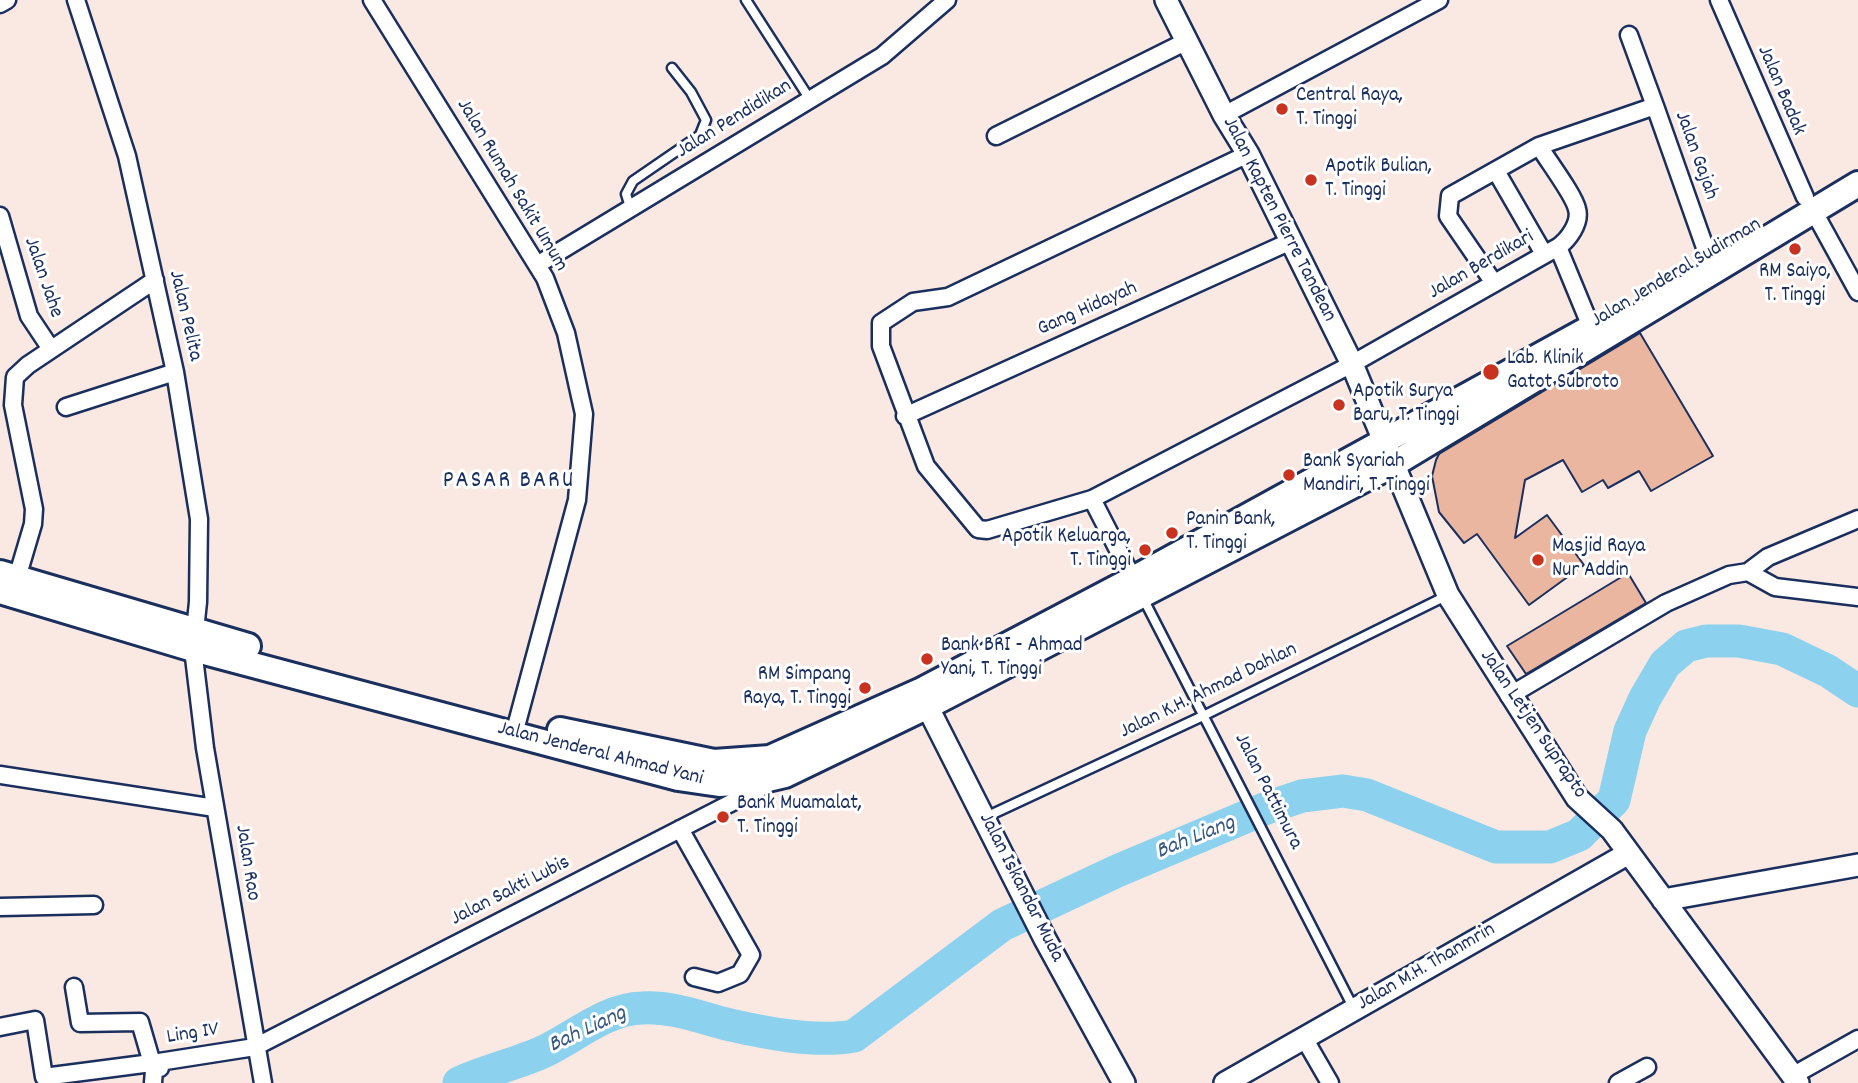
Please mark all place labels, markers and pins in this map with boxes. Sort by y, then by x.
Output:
place label: Central Raya, T. Tinggi [1296,84,1403,134]
marker: Central Raya, T. Tinggi [1274,101,1290,117]
place label: Apotik Bulian, T. Tinggi [1325,155,1432,205]
marker: Apotik Bulian, T. Tinggi [1303,172,1319,188]
marker: RM Saiyo, T. Tinggi [1787,241,1803,257]
place label: RM Saiyo, T. Tinggi [1759,260,1831,310]
place label: Lab. Klinik Gatot Subroto [1507,347,1619,397]
marker: Lab. Klinik Gatot Subroto [1481,362,1501,382]
place label: Apotik Surya Baru, T. Tinggi [1353,380,1459,430]
marker: Apotik Surya Baru, T. Tinggi [1331,397,1347,413]
place label: Bank Syariah Mandiri, T. Tinggi [1303,450,1430,500]
marker: Bank Syariah Mandiri, T. Tinggi [1281,467,1297,483]
place label: Panin Bank, T. Tinggi [1186,508,1276,558]
place label: Apotik Keluarga, T. Tinggi [1002,525,1131,575]
marker: Panin Bank, T. Tinggi [1164,525,1180,541]
place label: Masjid Raya Nur Addin [1552,535,1645,585]
marker: Apotik Keluarga, T. Tinggi [1137,542,1153,558]
marker: Masjid Raya Nur Addin [1530,552,1546,568]
place label: Bank BRI - Ahmad Yani, T. Tinggi [941,634,1083,684]
marker: Bank BRI - Ahmad Yani, T. Tinggi [919,651,935,667]
place label: RM Simpang Raya, T. Tinggi [743,663,851,713]
marker: RM Simpang Raya, T. Tinggi [857,680,873,696]
place label: Bank Muamalat, T. Tinggi [737,792,862,842]
marker: Bank Muamalat, T. Tinggi [715,809,731,825]

